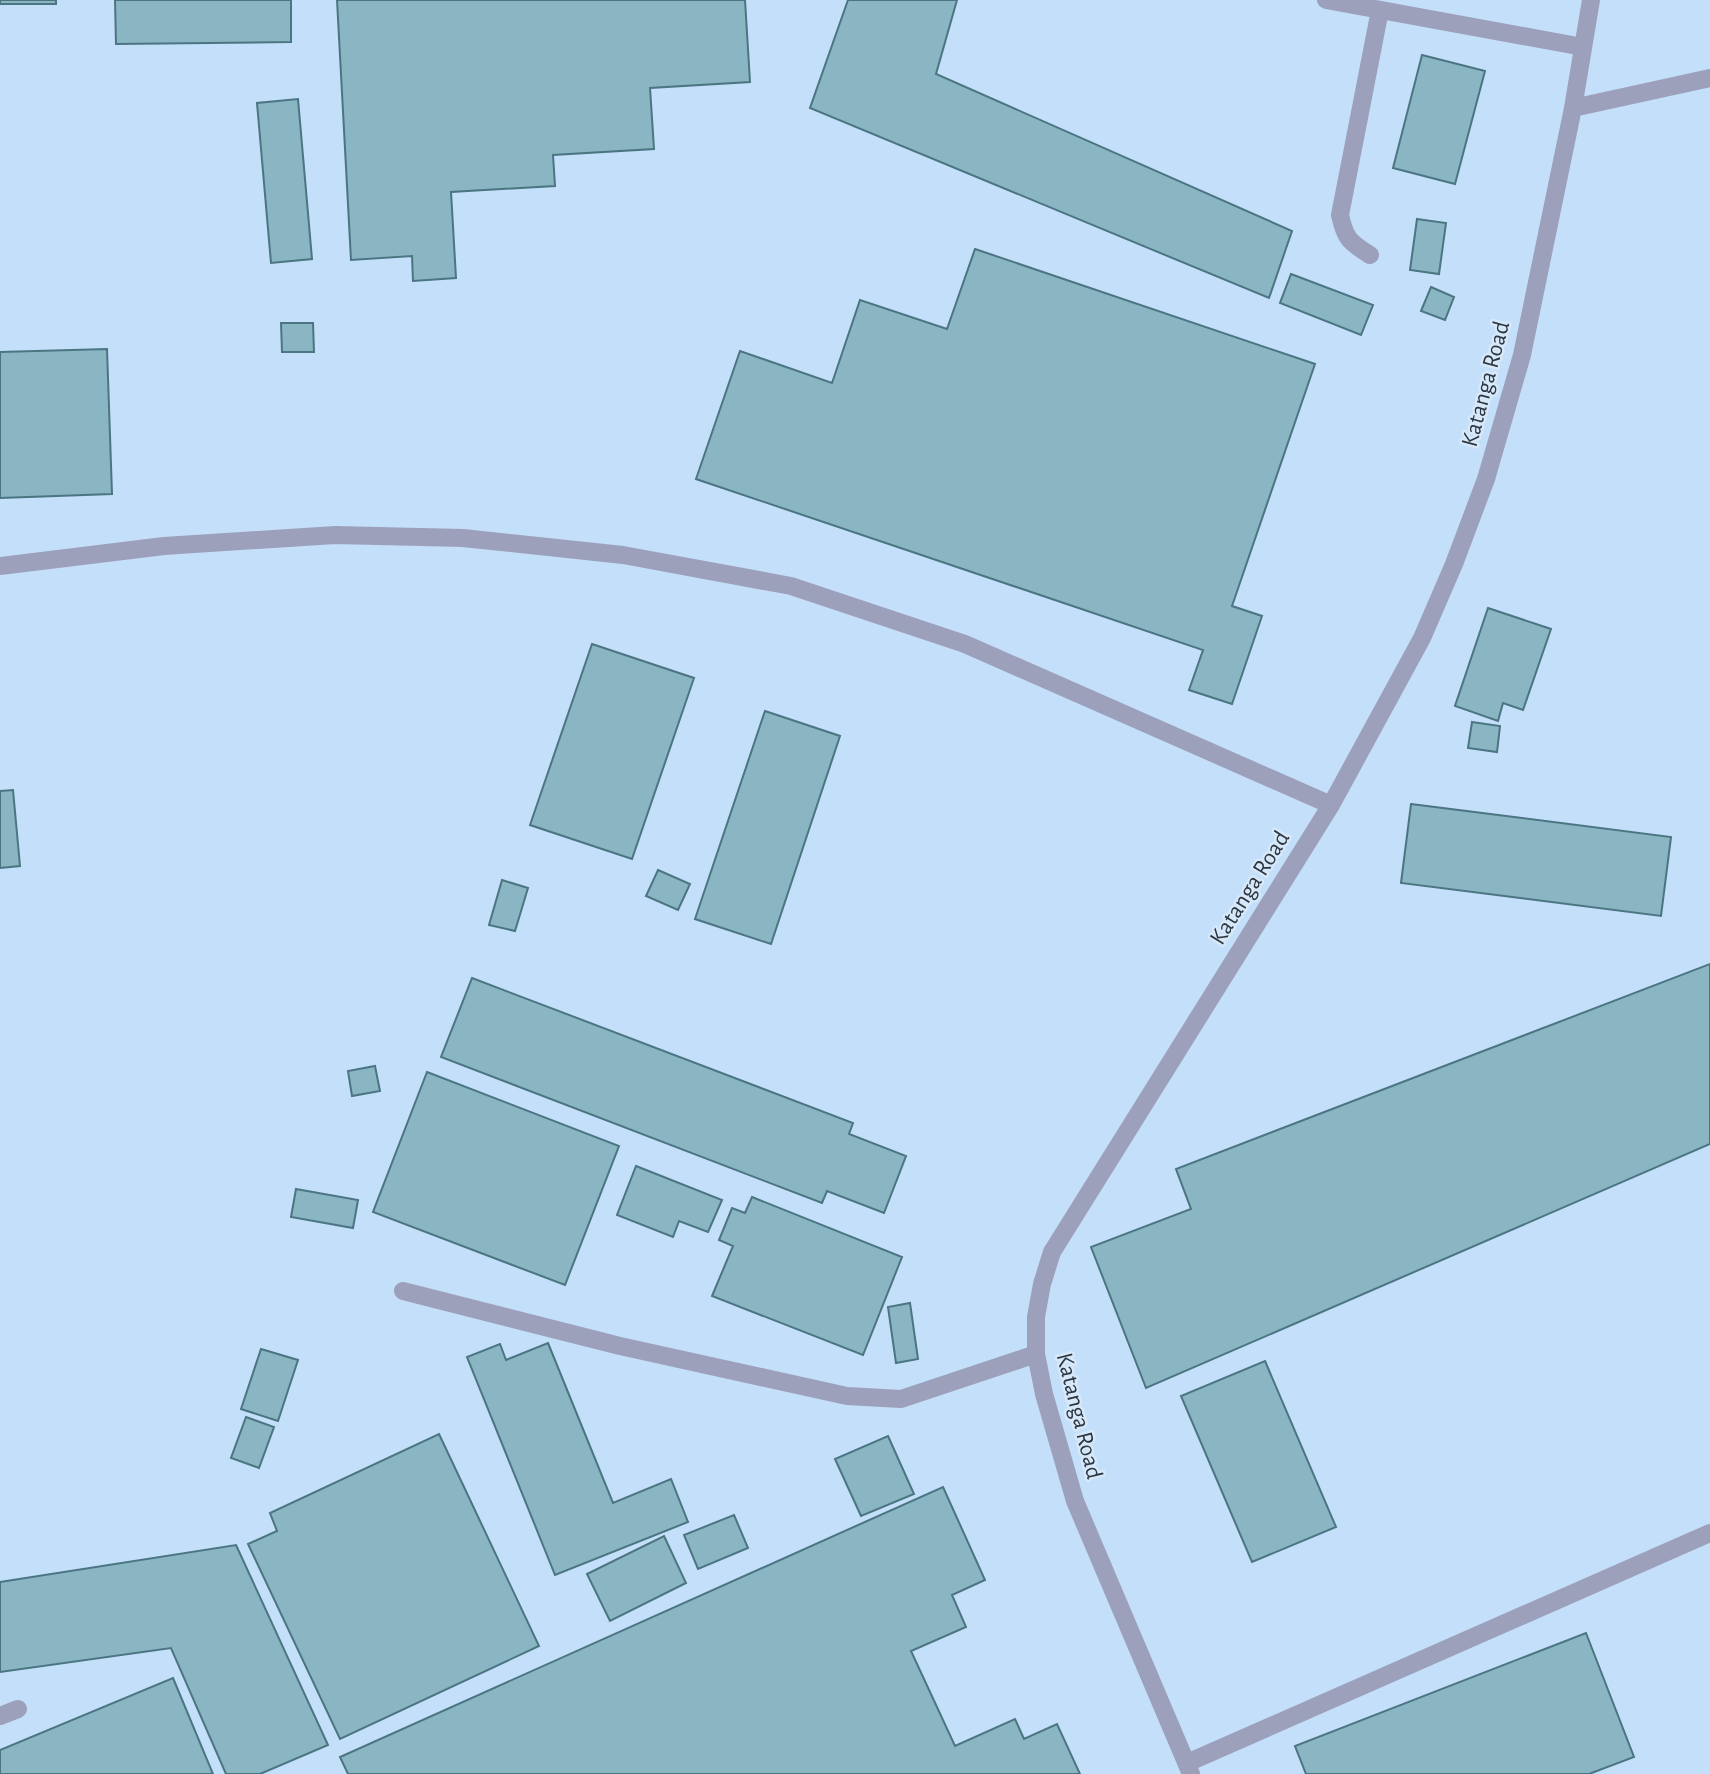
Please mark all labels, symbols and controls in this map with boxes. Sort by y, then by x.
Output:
street label: Katanga Road [1458,319,1514,449]
street label: Katanga Road [1206,827,1294,949]
street label: Katanga Road [1052,1350,1106,1482]

